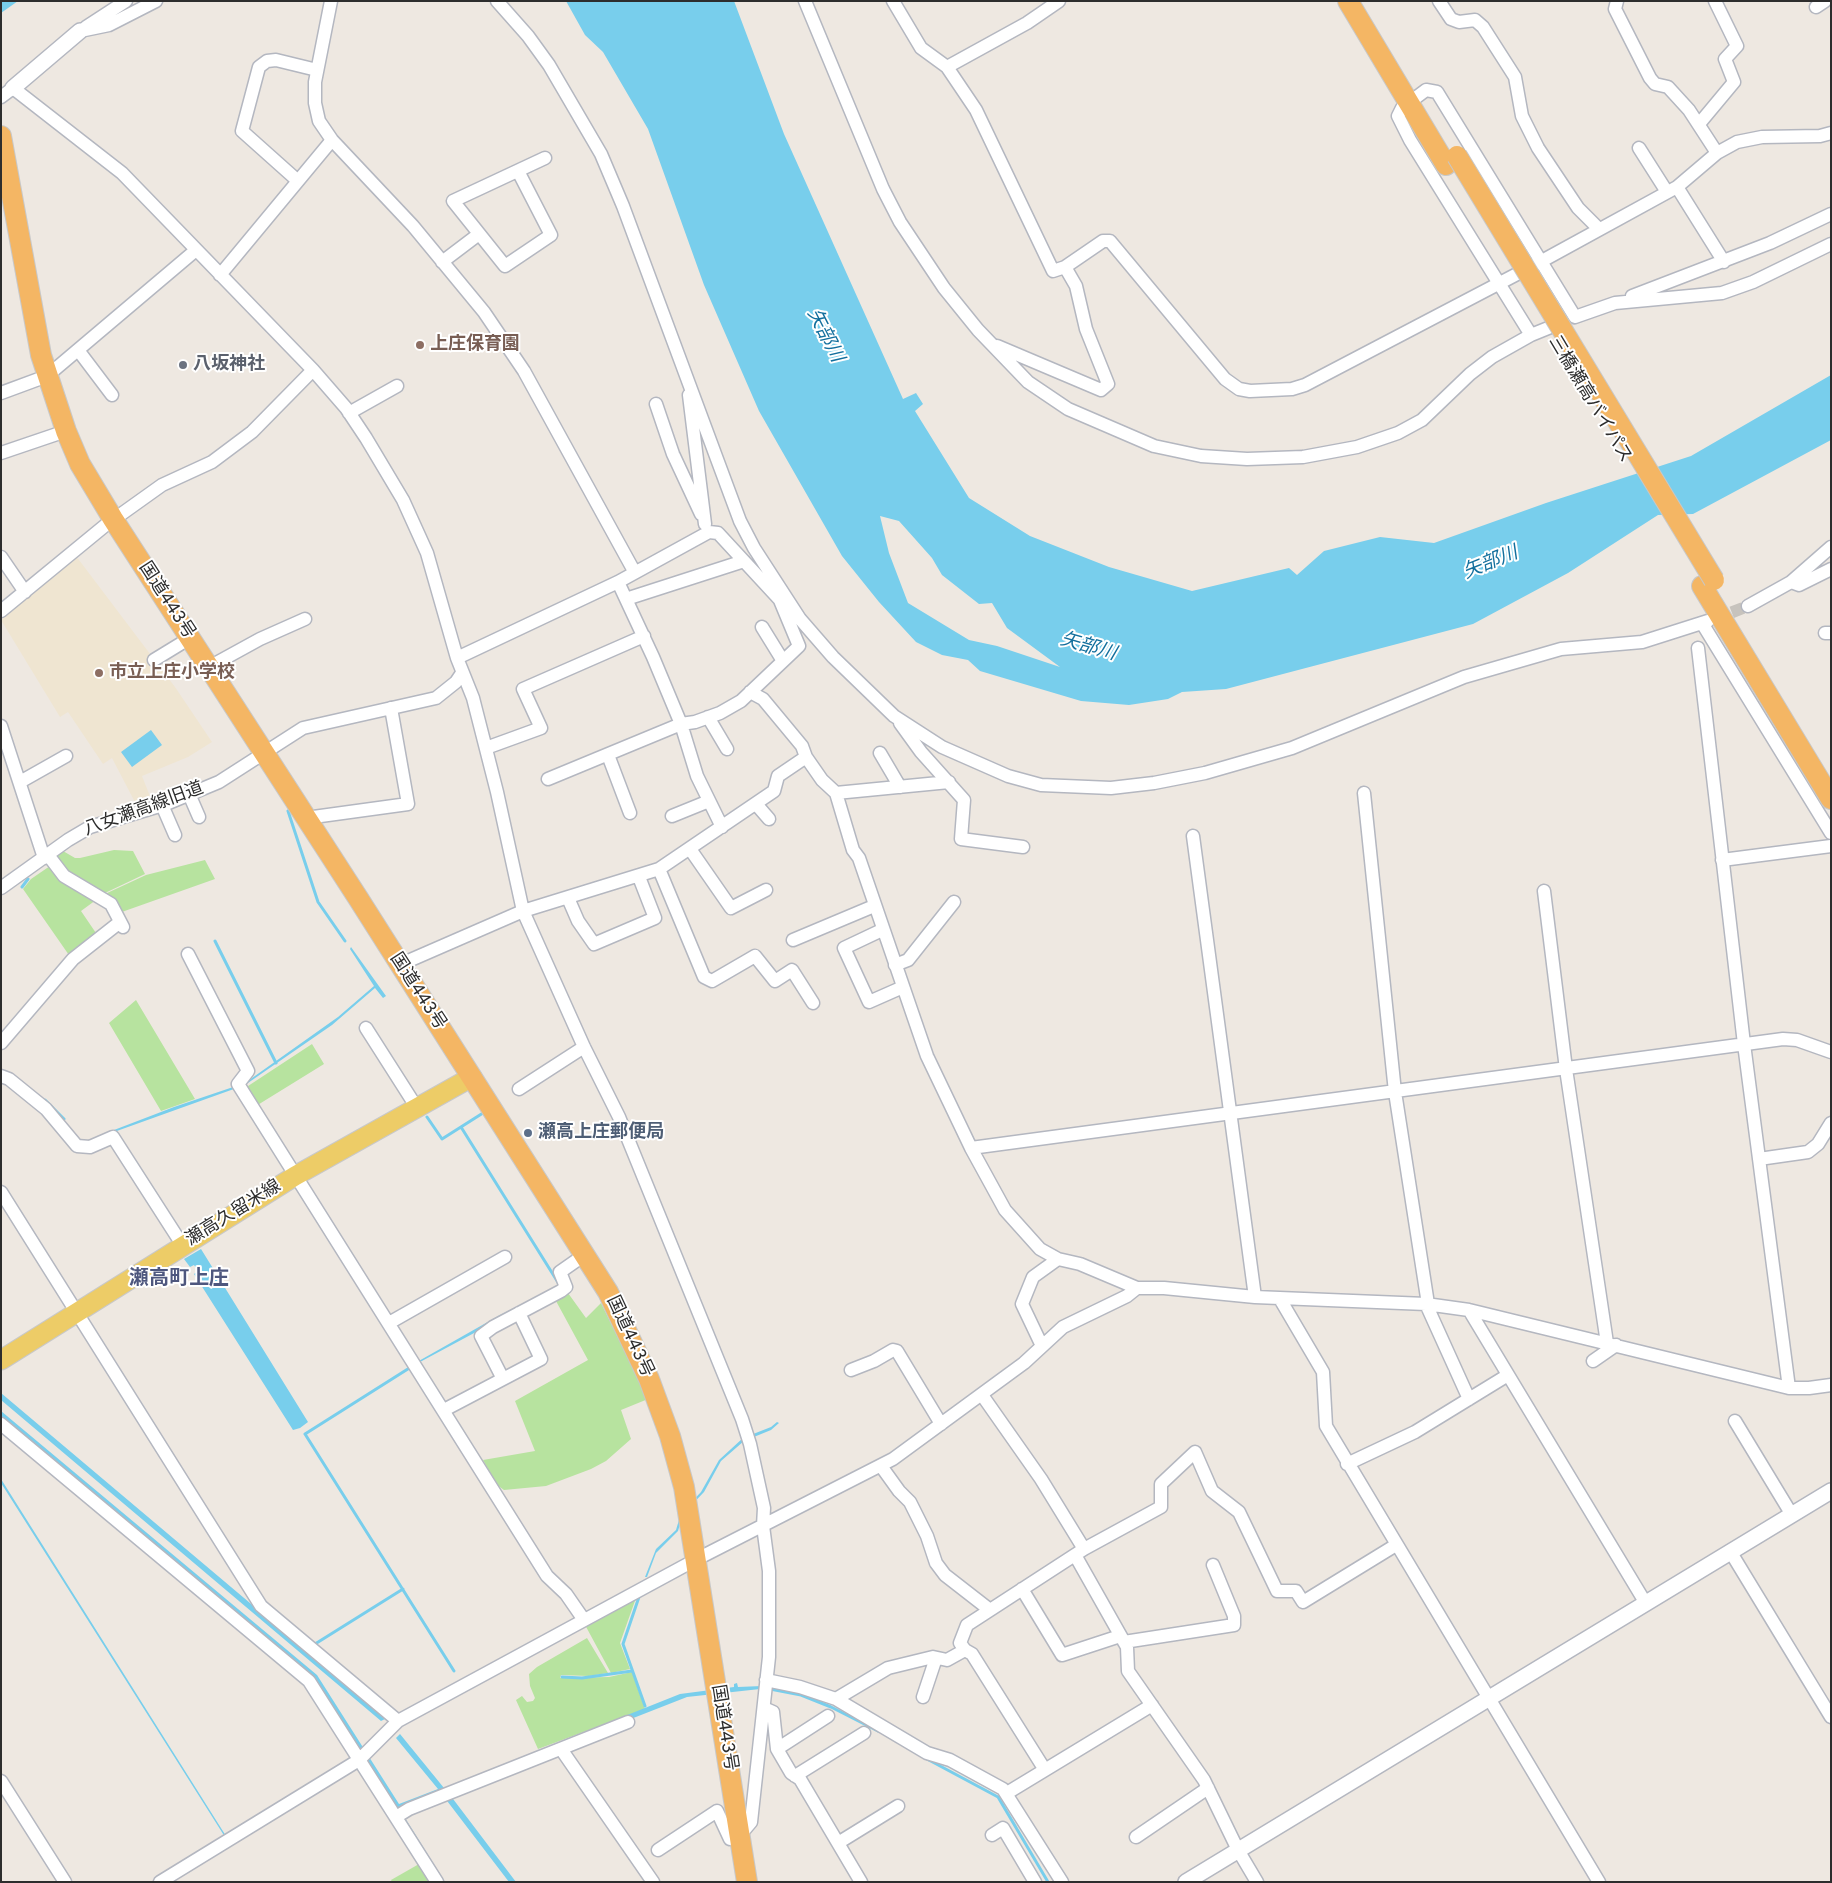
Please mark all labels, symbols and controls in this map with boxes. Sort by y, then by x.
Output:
water label: 矢部川 [801,305,847,367]
street label: 三橋瀬高バイパス [1543,333,1635,467]
place label: 上庄保育園 [430,334,520,356]
marker: 上庄保育園 [414,339,426,351]
place label: 八坂神社 [193,354,265,376]
marker: 八坂神社 [177,359,189,371]
water label: 矢部川 [1460,543,1522,585]
street label: 国道443号 [133,559,199,643]
water label: 矢部川 [1057,629,1119,667]
place label: 市立上庄小学校 [109,662,235,684]
marker: 市立上庄小学校 [93,667,105,679]
street label: 八女瀬高線旧道 [81,778,207,842]
street label: 国道443号 [384,950,450,1034]
place label: 瀬高上庄郵便局 [538,1122,664,1144]
marker: 瀬高上庄郵便局 [522,1127,534,1139]
street label: 瀬高久留米線 [182,1176,286,1252]
district label: 瀬高町上庄 [129,1268,229,1292]
street label: 国道443号 [601,1293,657,1381]
street label: 国道443号 [706,1683,740,1773]

